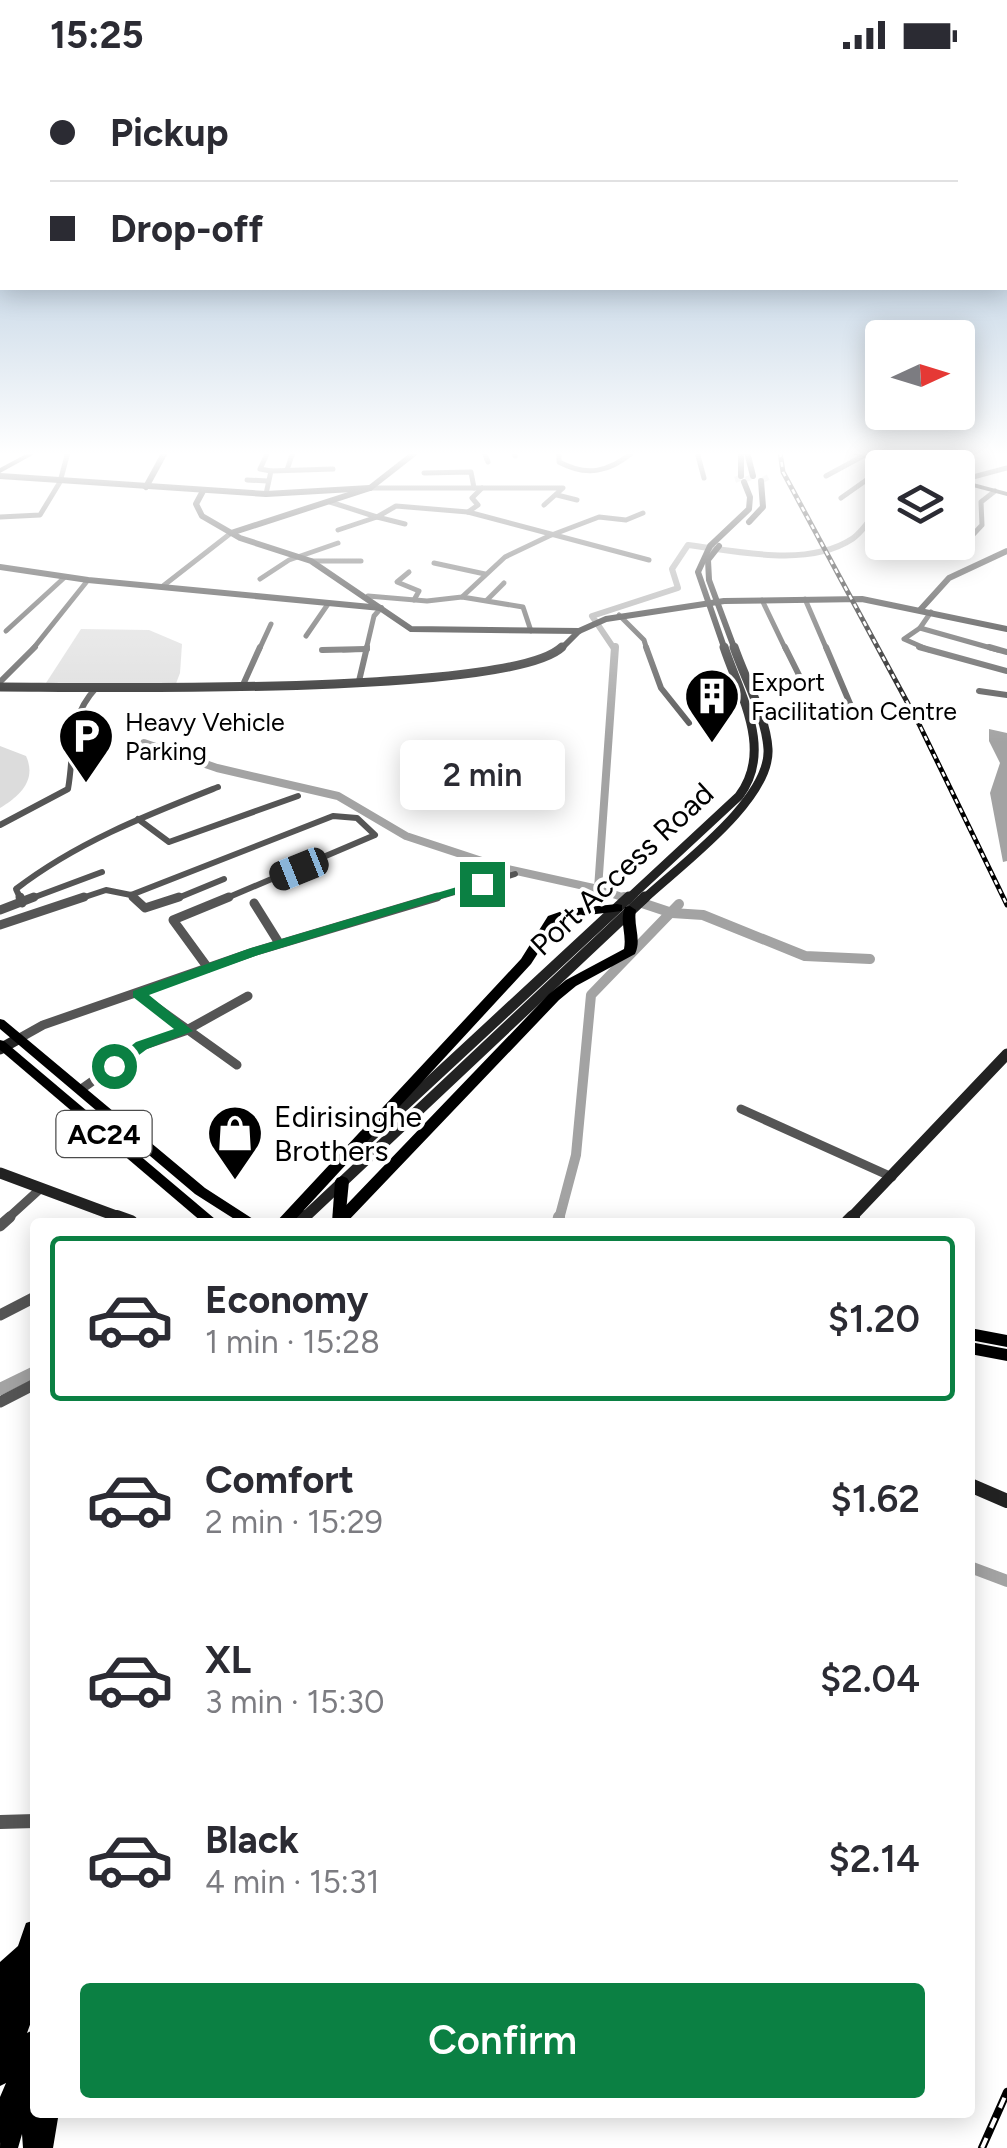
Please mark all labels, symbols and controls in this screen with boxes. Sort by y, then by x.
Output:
text: 15:25 [50,12,144,58]
text: Pickup [110,110,228,156]
text: Drop-off [110,206,263,252]
north arrow [865,320,975,430]
map controls [865,320,975,560]
button: layers [865,450,975,560]
building icon: Export Facilitation Centre [682,666,742,745]
place label: Export Facilitation Centre [751,667,957,726]
parking icon: Heavy Vehicle Parking [56,706,116,785]
place label: Heavy Vehicle Parking [125,707,285,766]
callout: 2 min [400,739,564,809]
text: 2 min [443,756,522,794]
street label: Port Access Road [523,775,721,963]
car [266,844,332,894]
route end [460,862,505,907]
route start [92,1044,137,1089]
place label: Edirisinghe Brothers [274,1098,422,1169]
shop icon: Edirisinghe Brothers [205,1103,265,1182]
road number: AC24 [56,1111,152,1157]
icon: car [85,1274,175,1364]
text: Economy [205,1277,368,1323]
text: $1.20 [828,1296,920,1342]
text: 1 min · 15:28 [205,1323,380,1361]
icon: car [85,1454,175,1544]
text: Comfort [205,1457,354,1503]
text: $1.62 [831,1476,920,1522]
text: 2 min · 15:29 [205,1503,383,1541]
icon: car [85,1634,175,1724]
text: XL [205,1637,251,1683]
text: $2.04 [820,1656,920,1702]
text: 3 min · 15:30 [205,1683,384,1721]
icon: car [85,1814,175,1904]
text: Black [205,1817,299,1863]
text: $2.14 [828,1836,920,1882]
text: 4 min · 15:31 [205,1863,380,1901]
button: Confirm [80,1983,925,2098]

